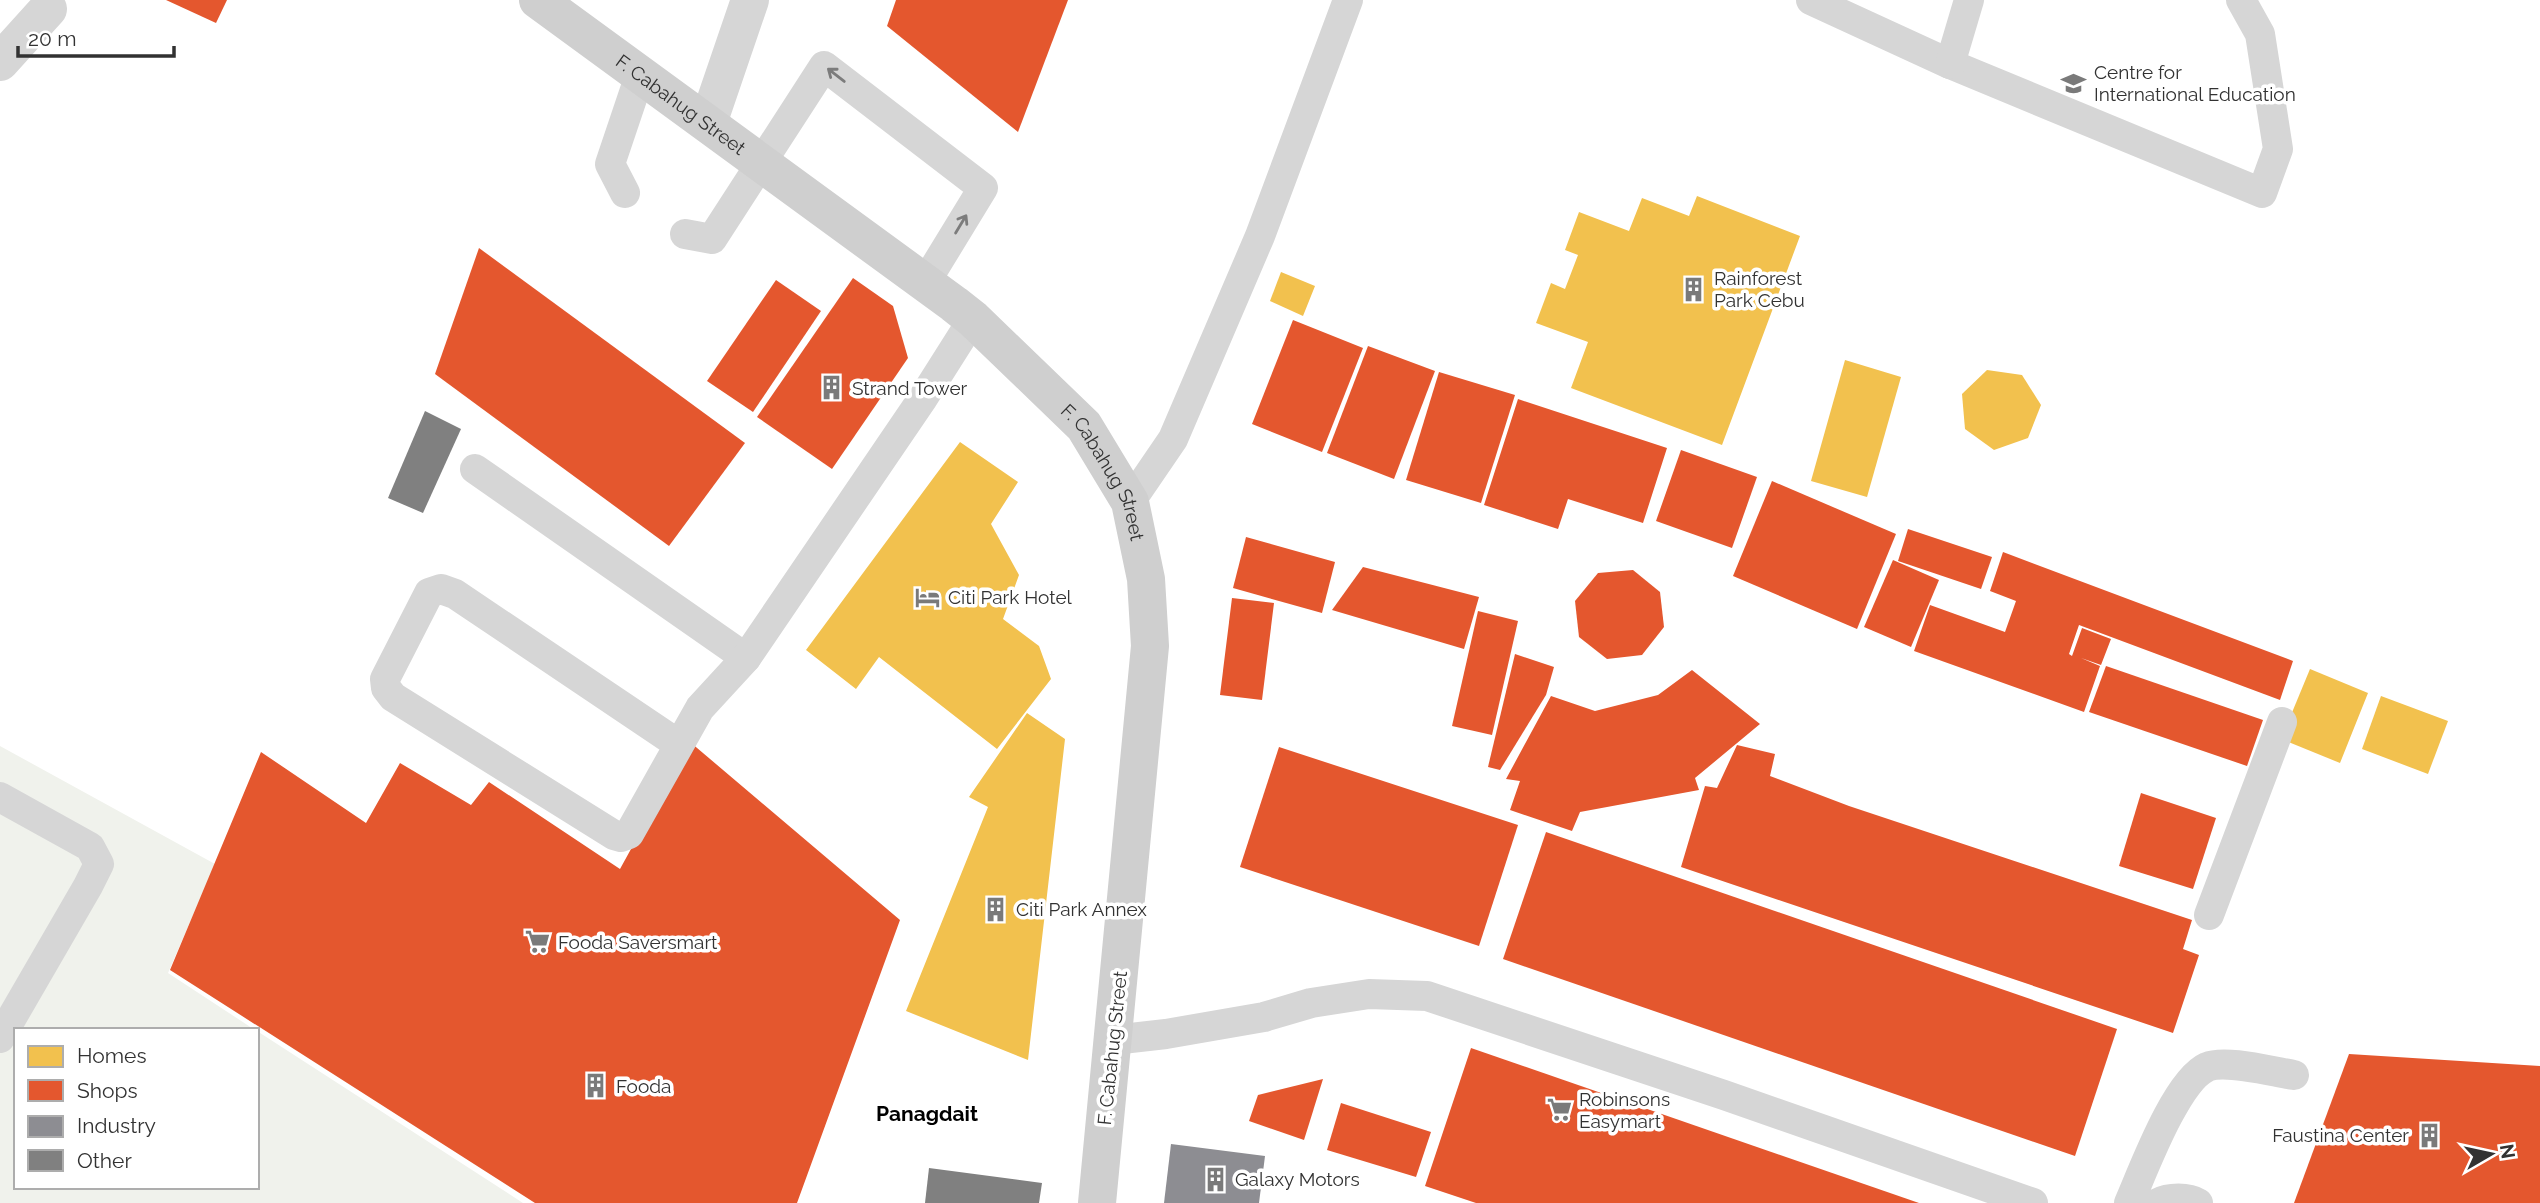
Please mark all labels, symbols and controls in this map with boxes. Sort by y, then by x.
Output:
scale bar [18,14,173,58]
text: 20 m [28,26,76,51]
street label: F. Cabahug Street [612,50,751,159]
place label: Centre for International Education [2094,61,2296,105]
one-way arrow [827,67,846,82]
school or university icon: Centre for International Education [2060,69,2088,97]
one-way arrow [954,215,968,235]
place label: Rainforest Park Cebu [1714,267,1805,311]
building icon: Rainforest Park Cebu [1680,275,1708,303]
building icon: Strand Tower [818,374,846,402]
place label: Strand Tower [852,377,968,399]
street label: F. Cabahug Street [1057,399,1149,543]
hotel icon: Citi Park Hotel [914,583,942,611]
place label: Citi Park Hotel [948,586,1073,608]
building icon: Citi Park Annex [982,895,1010,923]
place label: Citi Park Annex [1016,898,1147,920]
supermarket icon: Fooda Saversmart [524,928,552,956]
place label: Fooda Saversmart [558,931,718,953]
street label: F. Cabahug Street [1093,969,1131,1126]
legend [14,1028,259,1189]
text: Homes [77,1043,147,1068]
building icon: Fooda [582,1072,610,1100]
place label: Fooda [616,1075,671,1097]
text: Shops [77,1078,138,1103]
place label: Robinsons Easymart [1579,1088,1670,1132]
supermarket icon: Robinsons Easymart [1545,1096,1573,1124]
district label: Panagdait [876,1101,978,1126]
text: Industry [77,1113,156,1138]
north arrow [2456,1119,2526,1189]
building icon: Faustina Center [2415,1121,2443,1149]
place label: Faustina Center [2272,1124,2409,1146]
text: N [2496,1142,2520,1160]
text: Other [77,1148,132,1173]
building icon: Galaxy Motors [1201,1165,1229,1193]
place label: Galaxy Motors [1235,1168,1360,1190]

